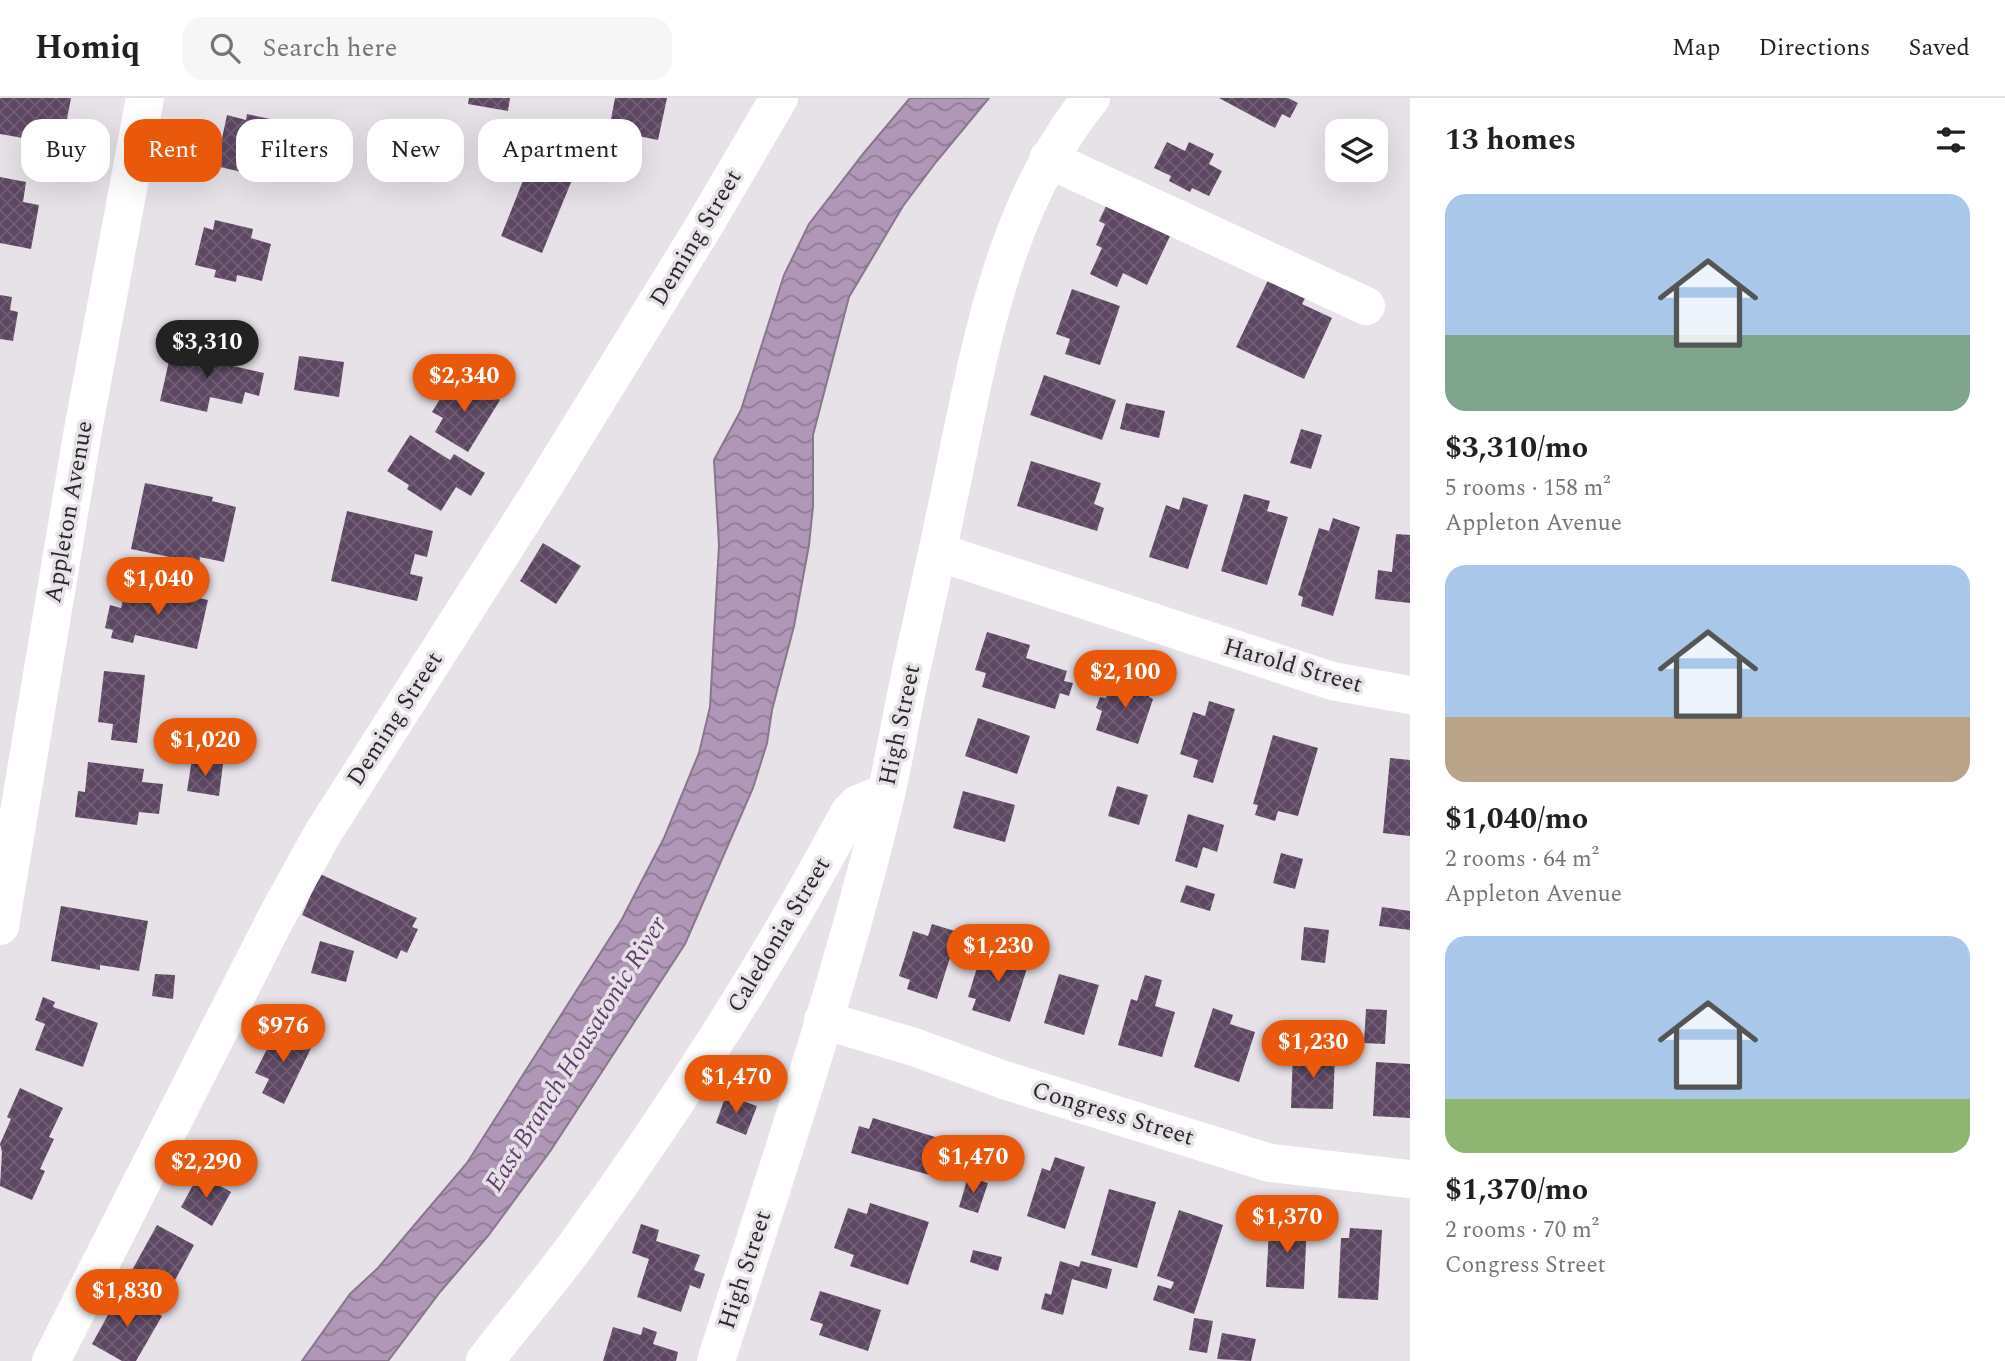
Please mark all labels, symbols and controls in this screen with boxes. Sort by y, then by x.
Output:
search box [182,17,672,80]
text: Homiq [35,23,140,73]
text: Search here [262,28,397,68]
icon: search [206,29,244,67]
text: Map [1672,30,1720,66]
text: Directions [1758,30,1870,66]
text: Saved [1908,30,1970,66]
text: 13 homes [1445,117,1576,163]
chip: Buy [21,119,110,182]
chip: Rent [124,119,222,182]
chip: Filters [236,119,353,182]
chip: New [367,119,464,182]
chip: Apartment [478,119,642,182]
map controls [1325,119,1388,182]
button: layers [1325,119,1388,182]
icon: filters [1932,121,1970,159]
street label: Deming Street [641,163,751,313]
icon: home [1645,240,1771,366]
pin: $3,310 [150,320,264,380]
text: $3,310 [172,325,242,360]
pin: $2,340 [407,354,521,414]
text: $2,340 [429,359,499,394]
street label: Appleton Avenue [35,418,103,606]
text: $3,310/mo [1445,425,1588,471]
text: 5 rooms · 158 m² [1445,471,1611,506]
text: Appleton Avenue [1445,506,1622,541]
pin: $1,040 [101,558,215,617]
text: $1,040 [123,562,193,597]
icon: home [1645,611,1771,737]
street label: Harold Street [1219,629,1367,703]
street label: Deming Street [338,645,452,793]
pin: $2,100 [1068,650,1182,710]
text: $2,100 [1090,655,1160,690]
street label: High Street [870,661,930,789]
pin: $1,020 [148,718,262,778]
text: $1,020 [170,723,240,758]
text: $1,040/mo [1445,796,1588,842]
text: 2 rooms · 64 m² [1445,842,1599,877]
street label: Caledonia Street [718,850,840,1020]
text: Appleton Avenue [1445,877,1622,912]
water label: East Branch Housatonic River [475,907,678,1200]
pin: $1,230 [941,924,1055,984]
text: $1,230 [963,929,1033,964]
icon: home [1645,982,1771,1108]
pin: $976 [242,1004,324,1064]
text: $976 [257,1009,309,1044]
pin: $1,230 [1256,1020,1370,1080]
text: $1,230 [1278,1025,1348,1060]
pin: $1,470 [679,1056,793,1115]
text: $1,470 [701,1060,771,1095]
street label: Congress Street [1028,1072,1198,1156]
pin: $1,470 [916,1136,1030,1195]
pin: $2,290 [149,1140,263,1200]
text: $1,470 [938,1140,1008,1175]
text: $2,290 [171,1145,241,1180]
text: $1,370/mo [1445,1167,1588,1213]
pin: $1,370 [1230,1196,1344,1255]
text: $1,370 [1252,1200,1322,1235]
street label: High Street [709,1206,781,1334]
text: 2 rooms · 70 m² [1445,1213,1599,1248]
text: Congress Street [1445,1248,1606,1283]
pin: $1,830 [70,1270,184,1329]
text: $1,830 [92,1274,162,1309]

